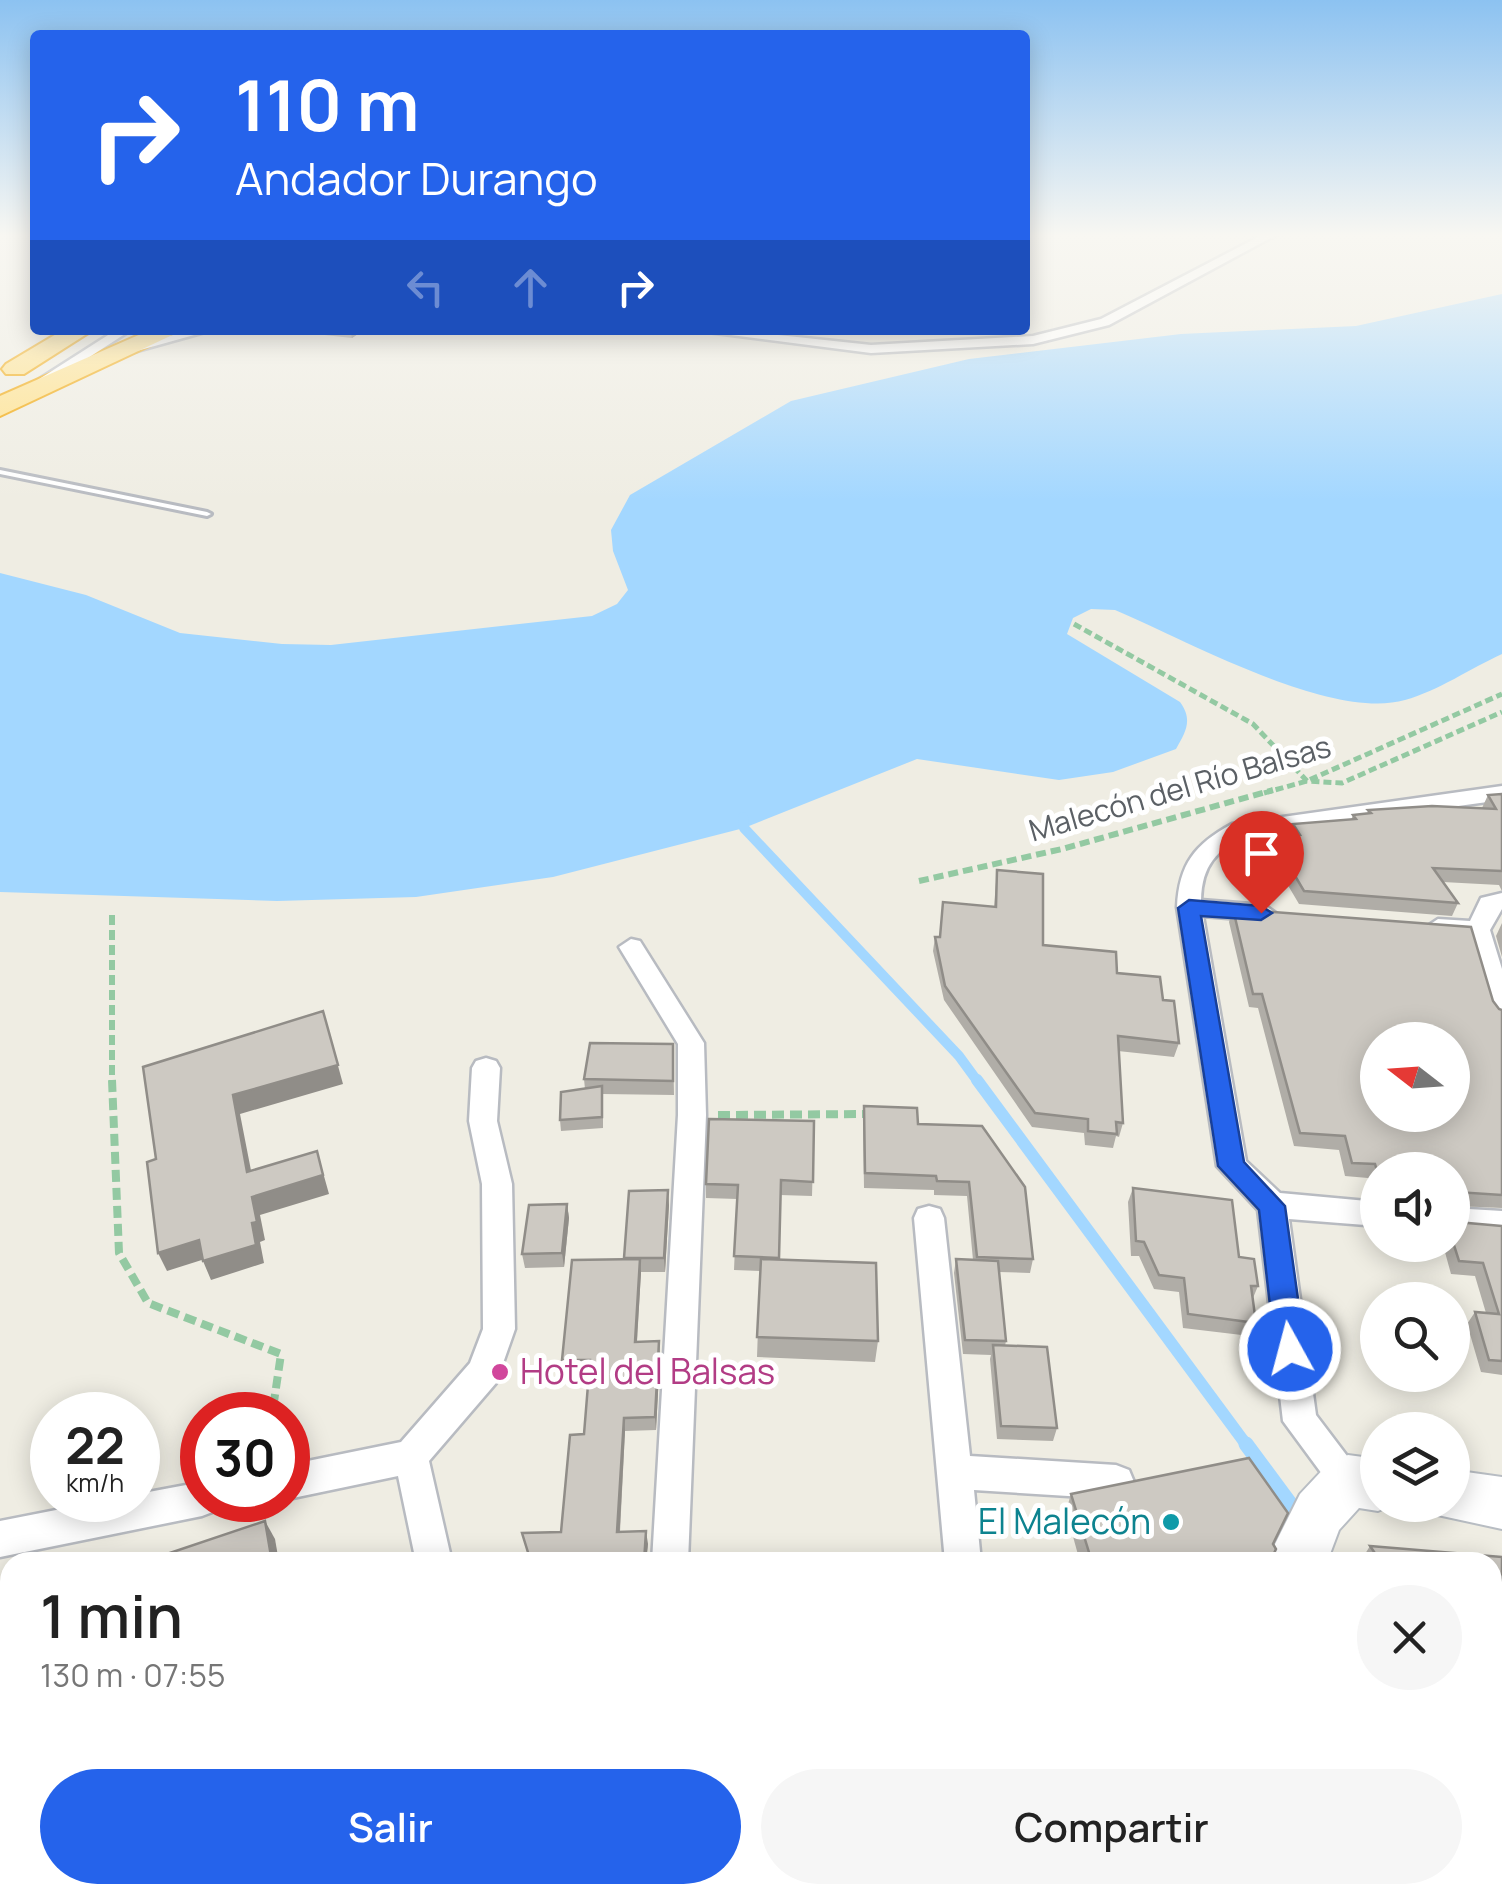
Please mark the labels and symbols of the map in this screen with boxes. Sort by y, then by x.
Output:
street label: Malecón del Río Balsas [1024,725,1335,850]
pin [1219,811,1304,914]
north arrow [1360,1022,1470,1132]
position arrow [1238,1297,1342,1401]
place label: Hotel del Balsas [520,1347,775,1395]
marker: Hotel del Balsas [489,1361,511,1383]
speed limit sign: 30 [180,1392,310,1522]
place label: El Malecón [978,1497,1151,1545]
marker: El Malecón [1160,1511,1182,1533]

